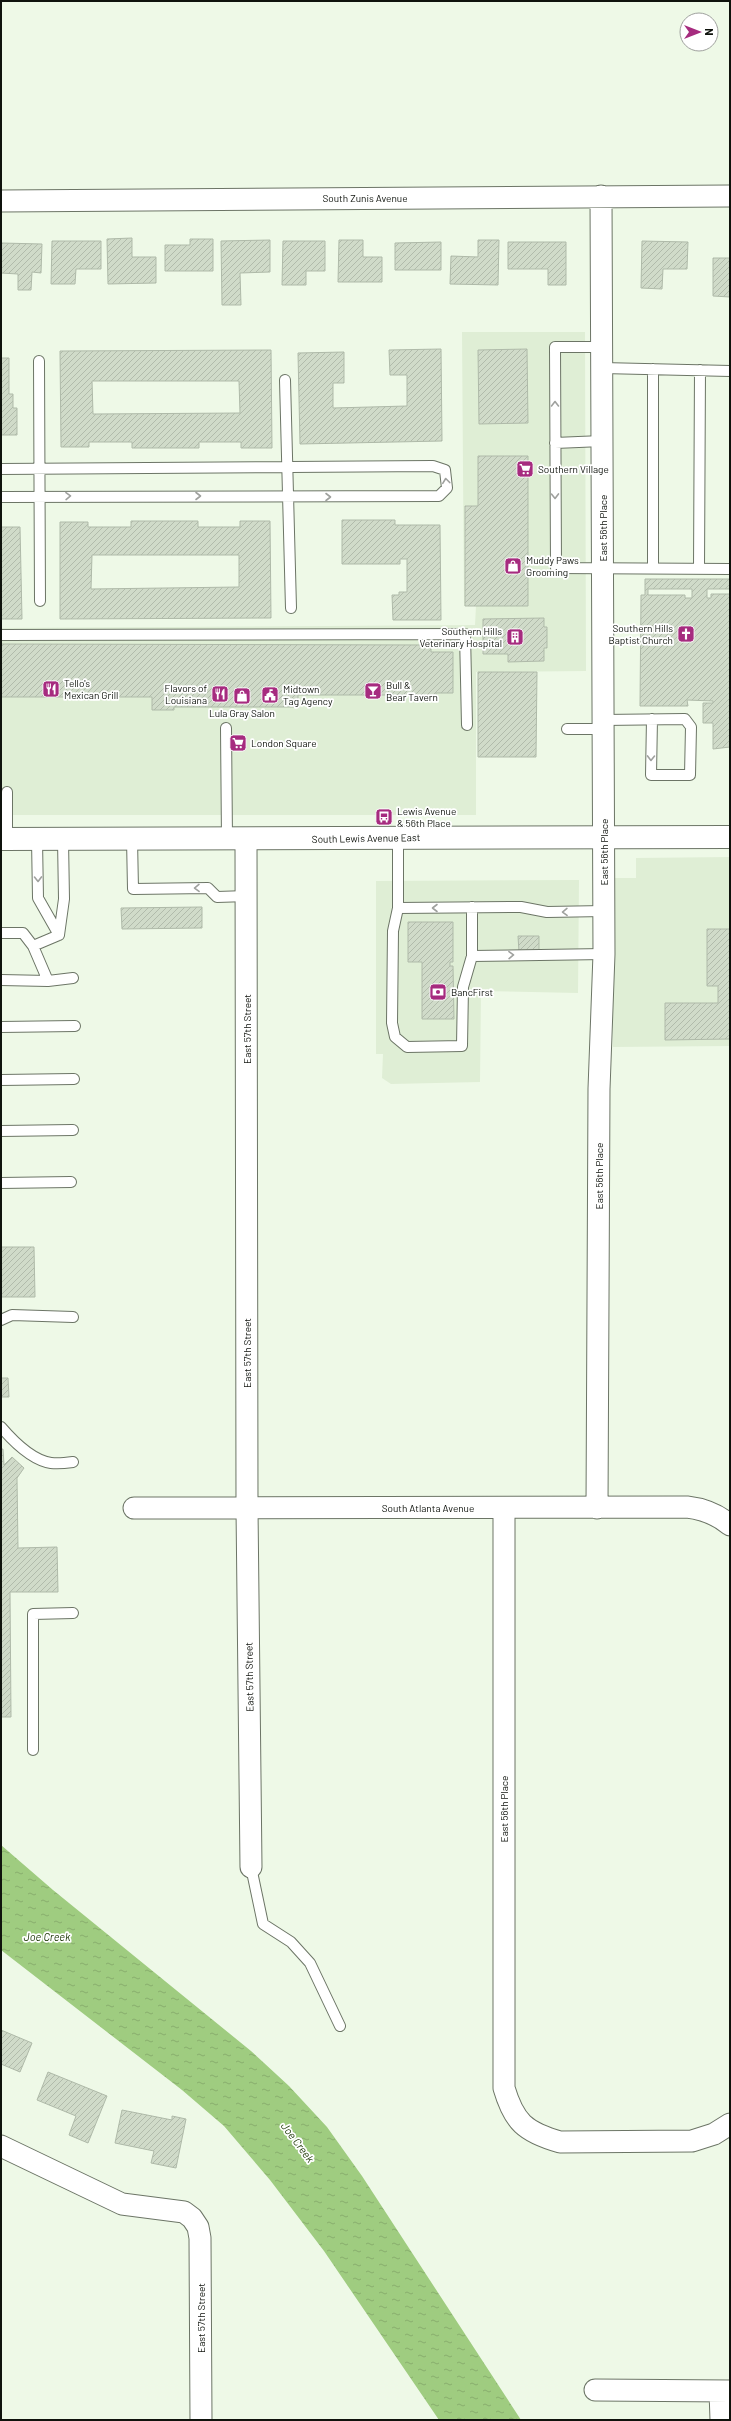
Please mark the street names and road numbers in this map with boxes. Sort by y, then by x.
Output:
street label: South Zunis Avenue [322,192,408,204]
street label: East 56th Place [597,495,609,561]
street label: East 56th Place [598,819,610,885]
street label: South Lewis Avenue East [312,831,421,845]
street label: East 57th Street [241,994,253,1064]
street label: East 56th Place [593,1143,605,1209]
street label: East 57th Street [241,1318,253,1388]
street label: South Atlanta Avenue [382,1502,474,1514]
street label: East 57th Street [242,1642,256,1712]
street label: East 56th Place [498,1776,510,1842]
street label: East 57th Street [195,2283,207,2353]

